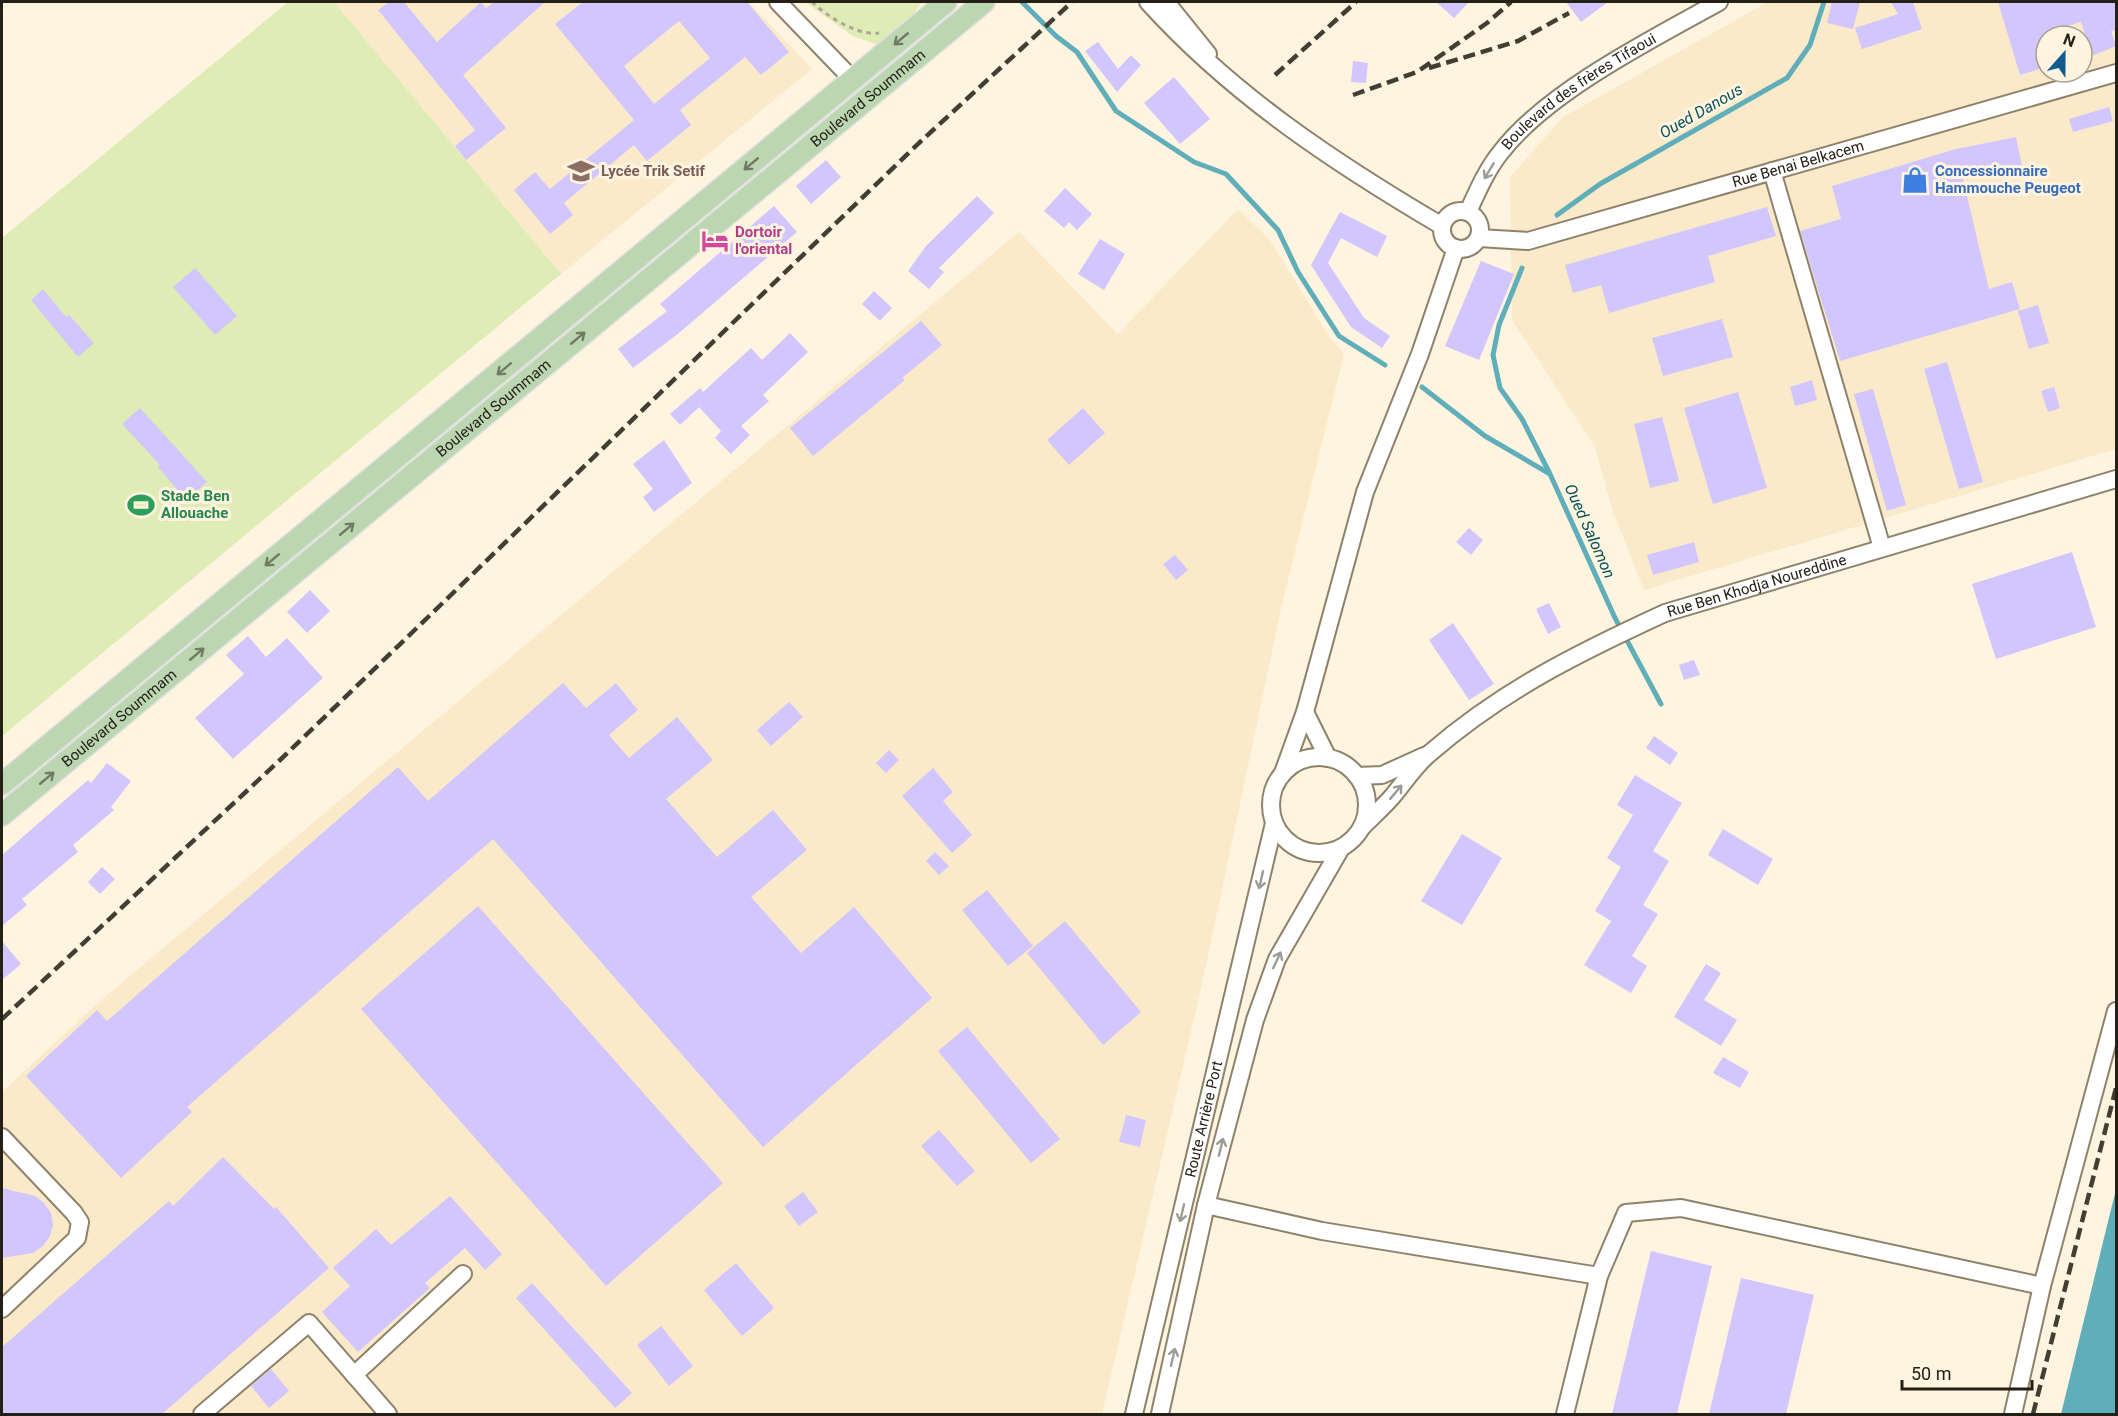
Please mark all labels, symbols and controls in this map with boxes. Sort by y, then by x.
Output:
north arrow [2034,24,2094,84]
street label: Boulevard des frères Tifaoui [1498,29,1659,153]
text: N [2061,30,2078,51]
one-way arrow [893,33,909,46]
street label: Boulevard Soummam [807,45,929,151]
water label: Oued Danous [1656,80,1746,142]
street label: Rue Benai Belkacem [1730,136,1866,191]
school or university icon: Lycée Trik Setif [566,156,596,186]
one-way arrow [744,157,759,171]
place label: Lycée Trik Setif [601,162,705,180]
one-way arrow [1482,162,1494,179]
place label: Concessionnaire Hammouche Peugeot [1935,162,2081,197]
shop icon: Concessionnaire Hammouche Peugeot [1900,165,1930,195]
place label: Dortoir l'oriental [735,223,792,258]
hotel icon: Dortoir l'oriental [700,226,730,256]
one-way arrow [570,331,586,344]
street label: Boulevard Soummam [432,355,554,461]
one-way arrow [496,362,512,375]
water label: Oued Salomon [1561,481,1619,581]
place label: Stade Ben Allouache [161,487,230,522]
sports icon: Stade Ben Allouache [126,490,156,520]
one-way arrow [339,522,354,536]
street label: Rue Ben Khodja Noureddine [1665,551,1849,621]
one-way arrow [265,553,281,566]
one-way arrow [189,647,205,660]
street label: Boulevard Soummam [58,665,180,771]
one-way arrow [38,772,54,785]
one-way arrow [1389,785,1403,800]
one-way arrow [1255,870,1266,889]
one-way arrow [1272,952,1284,970]
street label: Route Arrière Port [1181,1059,1226,1179]
one-way arrow [1216,1138,1227,1157]
one-way arrow [1175,1203,1187,1222]
one-way arrow [1168,1348,1179,1368]
scale bar [1902,1353,2032,1391]
text: 50 m [1911,1363,1951,1384]

